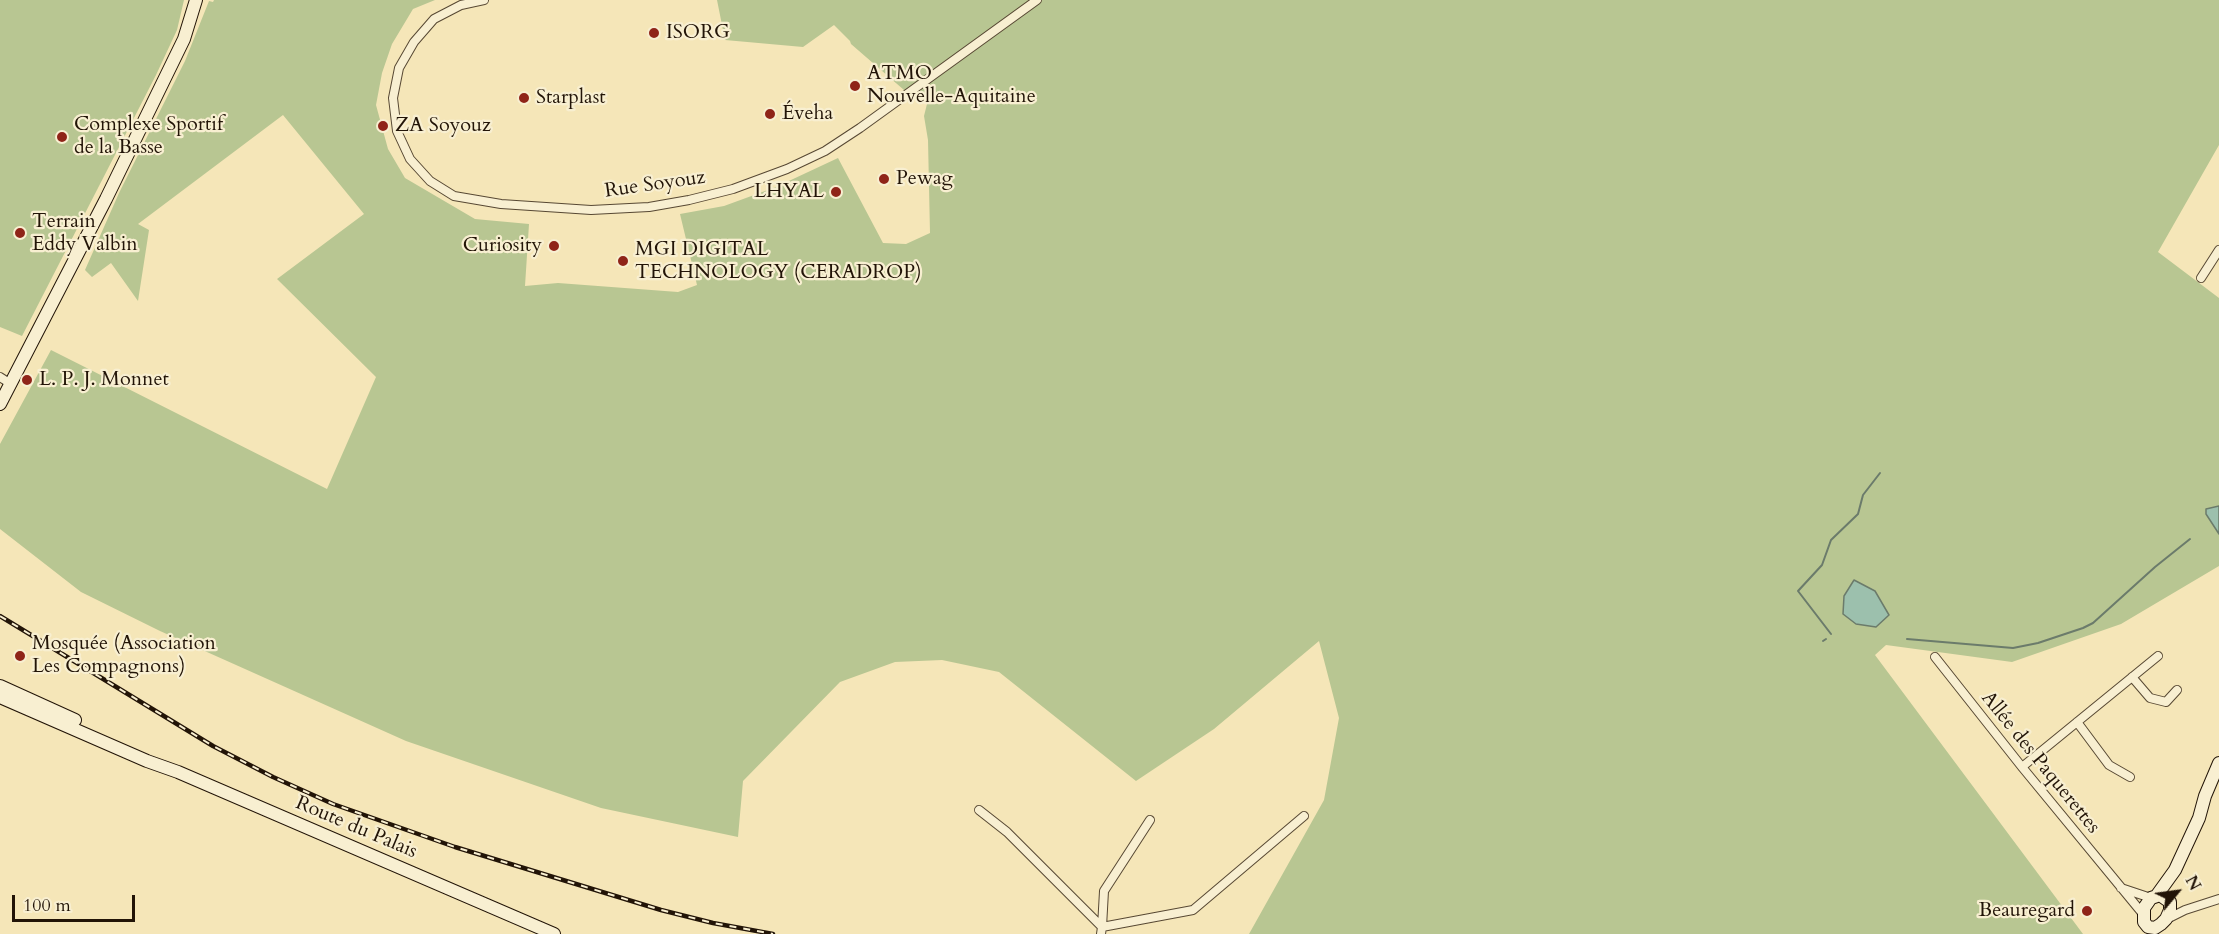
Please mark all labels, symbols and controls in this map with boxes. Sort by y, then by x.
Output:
place label: ISORG [666,21,730,45]
marker: ISORG [647,26,661,40]
place label: ATMO Nouvelle-Aquitaine [867,62,1036,109]
marker: ATMO Nouvelle-Aquitaine [848,79,862,93]
place label: Starplast [536,86,606,110]
marker: Starplast [517,91,531,105]
place label: Éveha [782,102,833,126]
marker: Éveha [763,107,777,121]
place label: Complexe Sportif de la Basse [74,113,223,160]
place label: ZA Soyouz [395,114,491,138]
marker: ZA Soyouz [376,119,390,133]
marker: Complexe Sportif de la Basse [55,130,69,144]
street label: Rue Soyouz [603,166,707,204]
place label: Pewag [896,167,953,191]
marker: Pewag [877,172,891,186]
place label: LHYAL [754,180,824,204]
marker: LHYAL [829,185,843,199]
place label: Terrain Eddy Valbin [32,210,138,257]
marker: Terrain Eddy Valbin [13,226,27,240]
place label: Curiosity [463,234,542,258]
place label: MGI DIGITAL TECHNOLOGY (CERADROP) [635,238,922,285]
marker: Curiosity [547,239,561,253]
marker: MGI DIGITAL TECHNOLOGY (CERADROP) [616,254,630,268]
place label: L. P. J. Monnet [39,368,169,392]
marker: L. P. J. Monnet [20,373,34,387]
place label: Mosquée (Association Les Compagnons) [32,632,216,679]
marker: Mosquée (Association Les Compagnons) [13,649,27,663]
street label: Allée des Paquerettes [1975,687,2105,839]
street label: Route du Palais [292,792,420,864]
north arrow [2147,862,2207,922]
text: N [2180,872,2206,895]
scale bar [15,883,138,921]
text: 100 m [23,893,71,918]
place label: Beauregard [1979,899,2075,923]
marker: Beauregard [2080,904,2094,918]

